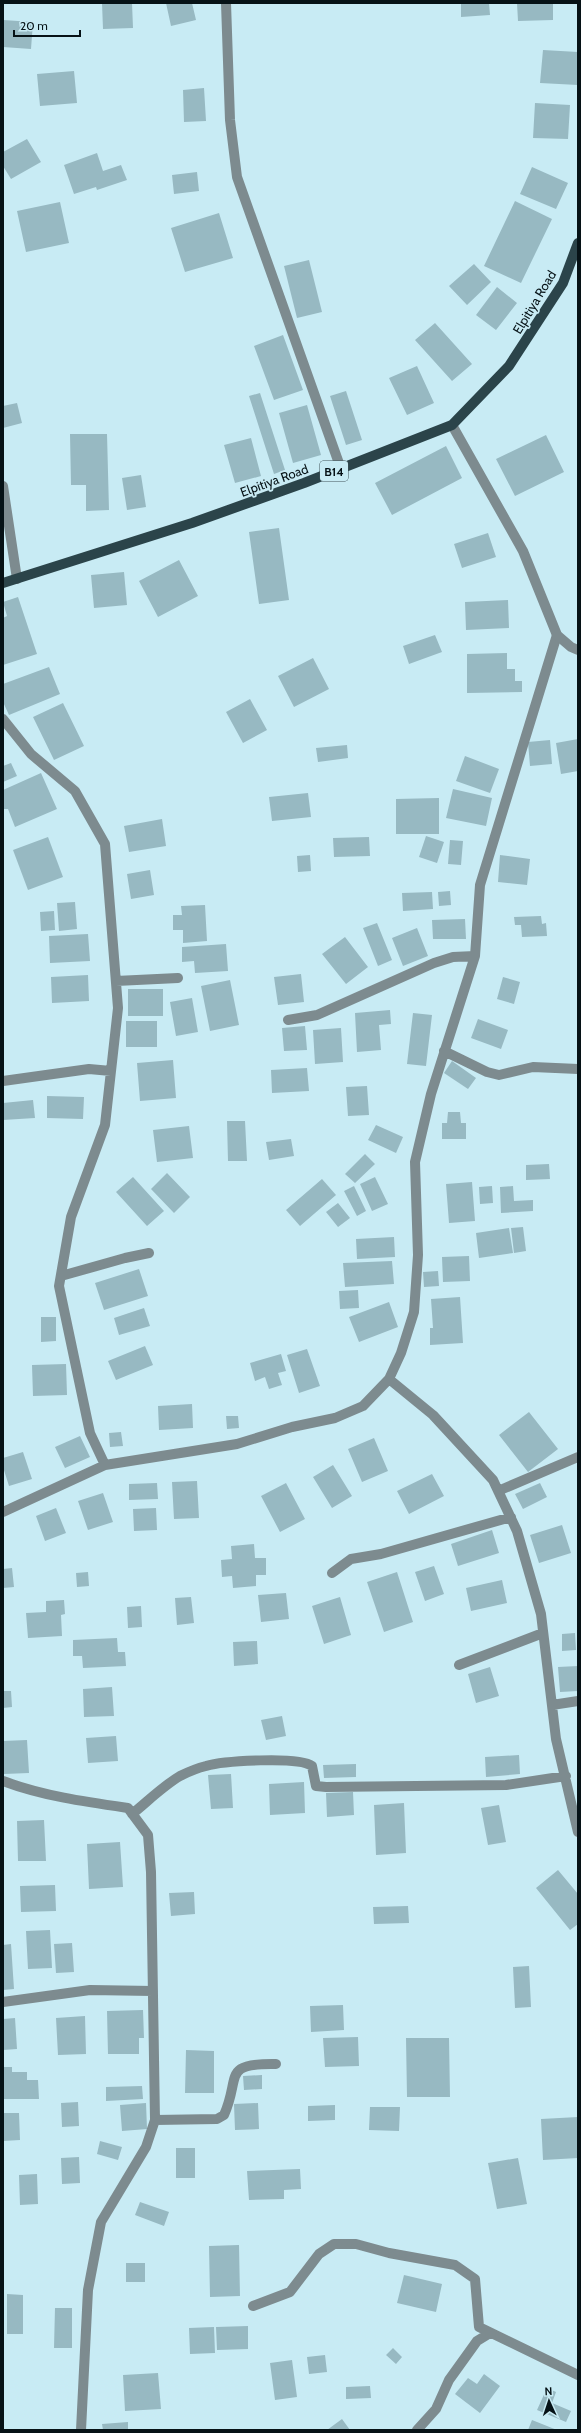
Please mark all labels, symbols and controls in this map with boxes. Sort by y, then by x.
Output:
scale bar [14,12,80,38]
text: 20 m [20,18,48,33]
street label: Elpitiya Road [509,267,559,337]
street label: Elpitiya Road [238,460,310,500]
road number: B14 [320,461,348,481]
north arrow [529,2381,569,2421]
text: N [544,2384,553,2398]

